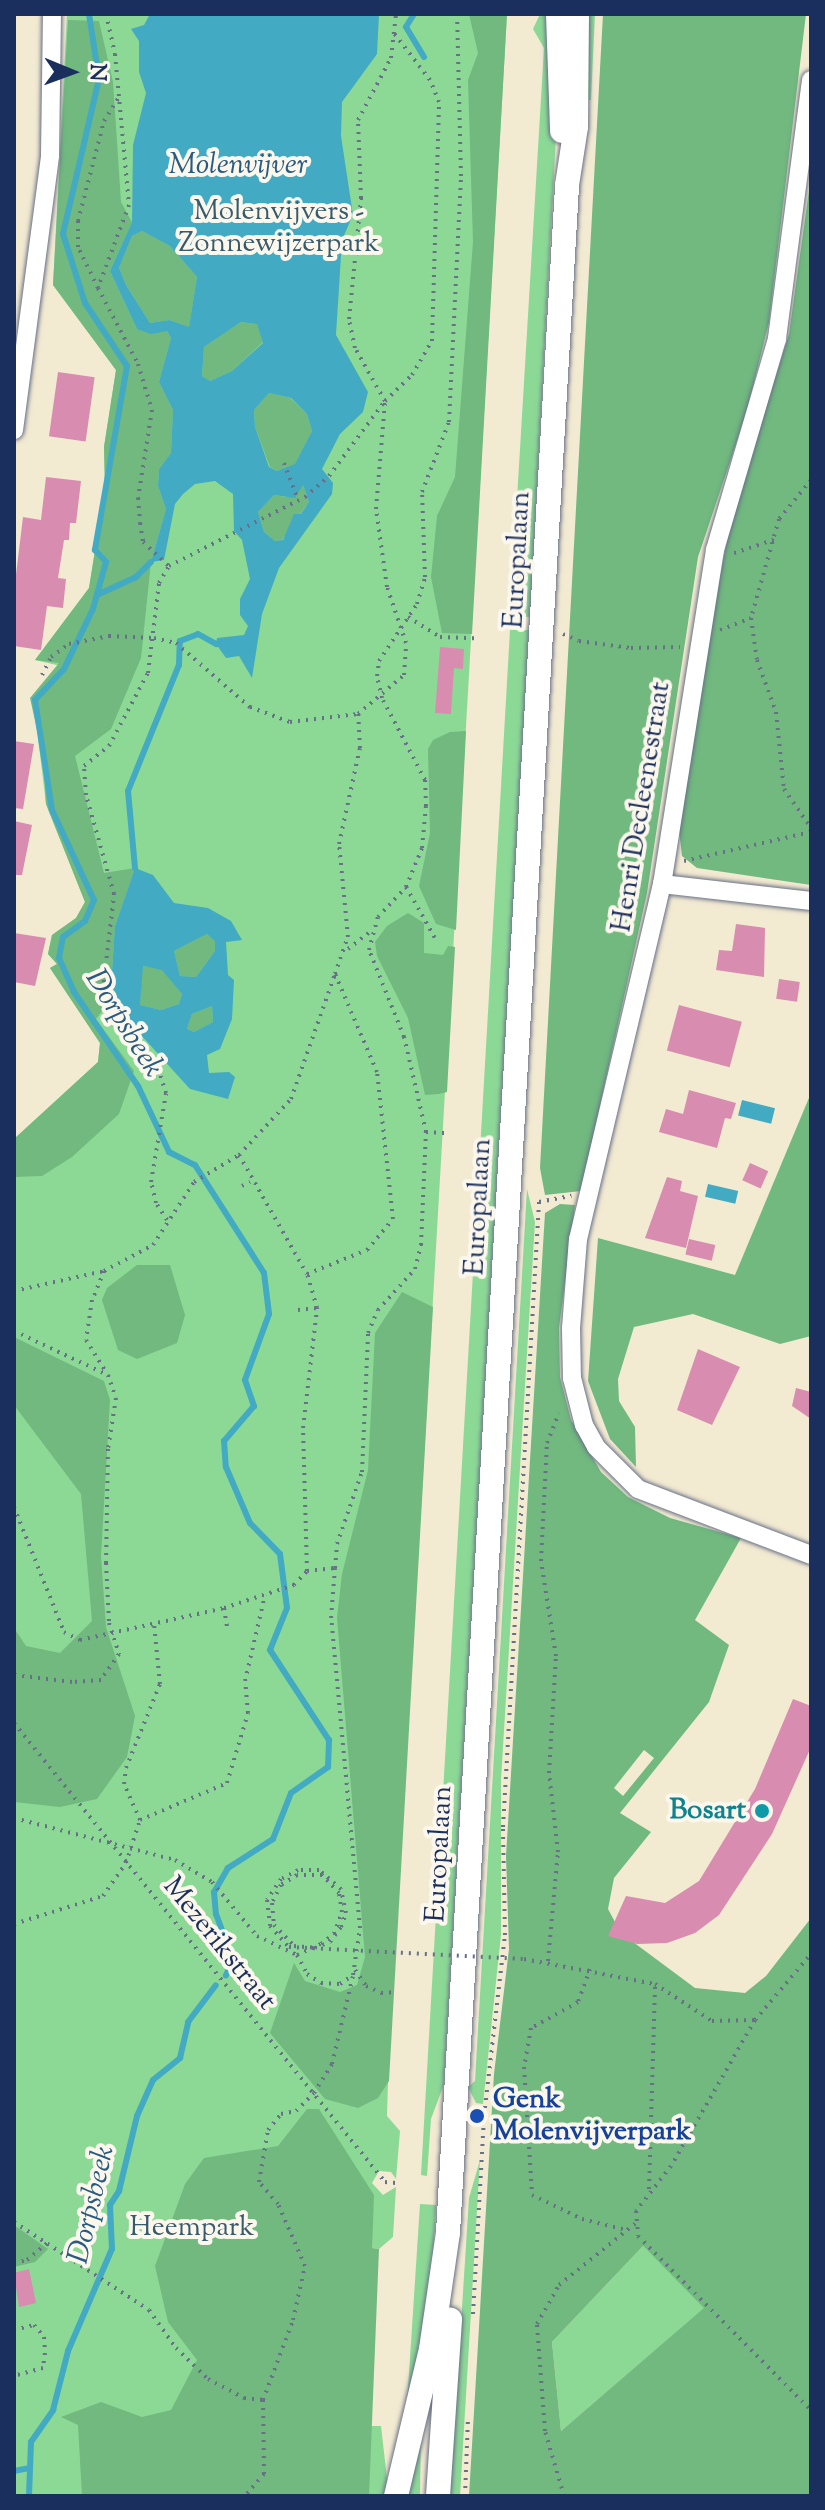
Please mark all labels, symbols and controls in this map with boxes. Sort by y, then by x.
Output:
north arrow [32,32,112,112]
text: N [80,63,112,81]
water label: Molenvijver [169,148,307,184]
park label: Molenvijvers - Zonnewijzerpark [179,195,379,261]
street label: Europalaan [498,491,538,629]
street label: Henri Decleenestraat [606,680,678,934]
water label: Dorpsbeek [76,963,170,1085]
street label: Europalaan [459,1138,499,1276]
street label: Europalaan [420,1785,460,1923]
place label: Bosart [669,1794,746,1828]
marker: Bosart [753,1802,771,1820]
street label: Mezerikstraat [155,1871,283,2017]
place label: Genk Molenvijverpark [493,2083,691,2149]
marker: Genk Molenvijverpark [468,2107,486,2125]
water label: Dorpsbeek [62,2142,124,2268]
park label: Heempark [130,2211,254,2245]

